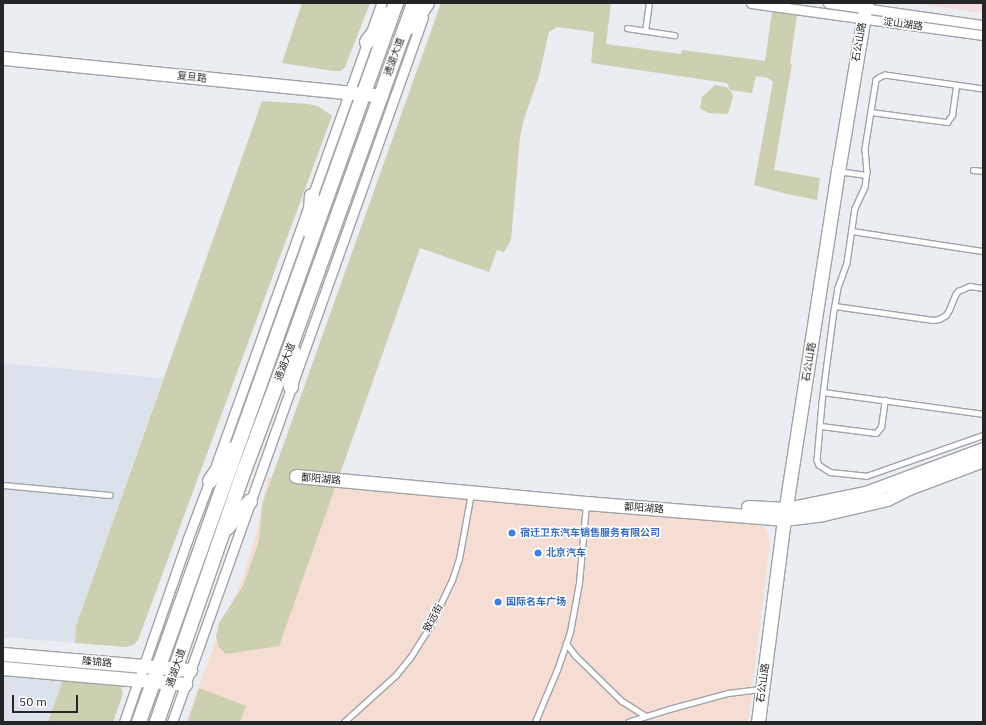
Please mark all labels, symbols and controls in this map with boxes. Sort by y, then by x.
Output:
street label: 淀山湖路 [882,15,924,33]
street label: 石公山路 [850,21,868,63]
street label: 通湖大道 [382,36,406,78]
street label: 复旦路 [176,69,208,85]
street label: 通湖大道 [272,341,298,383]
street label: 石公山路 [800,341,818,383]
street label: 鄱阳湖路 [301,471,341,487]
street label: 鄱阳湖路 [624,501,664,515]
place label: 宿迁卫东汽车销售服务有限公司 [520,527,660,539]
marker: 宿迁卫东汽车销售服务有限公司 [507,528,517,538]
place label: 北京汽车 [546,547,586,559]
marker: 北京汽车 [533,548,543,558]
place label: 国际名车广场 [506,596,566,608]
marker: 国际名车广场 [493,597,503,607]
street label: 致远街 [421,602,445,634]
street label: 通湖大道 [164,647,188,689]
street label: 隆锦路 [82,655,112,669]
street label: 石公山路 [754,662,772,704]
scale bar [14,687,80,713]
text: 50 m [19,694,47,709]

